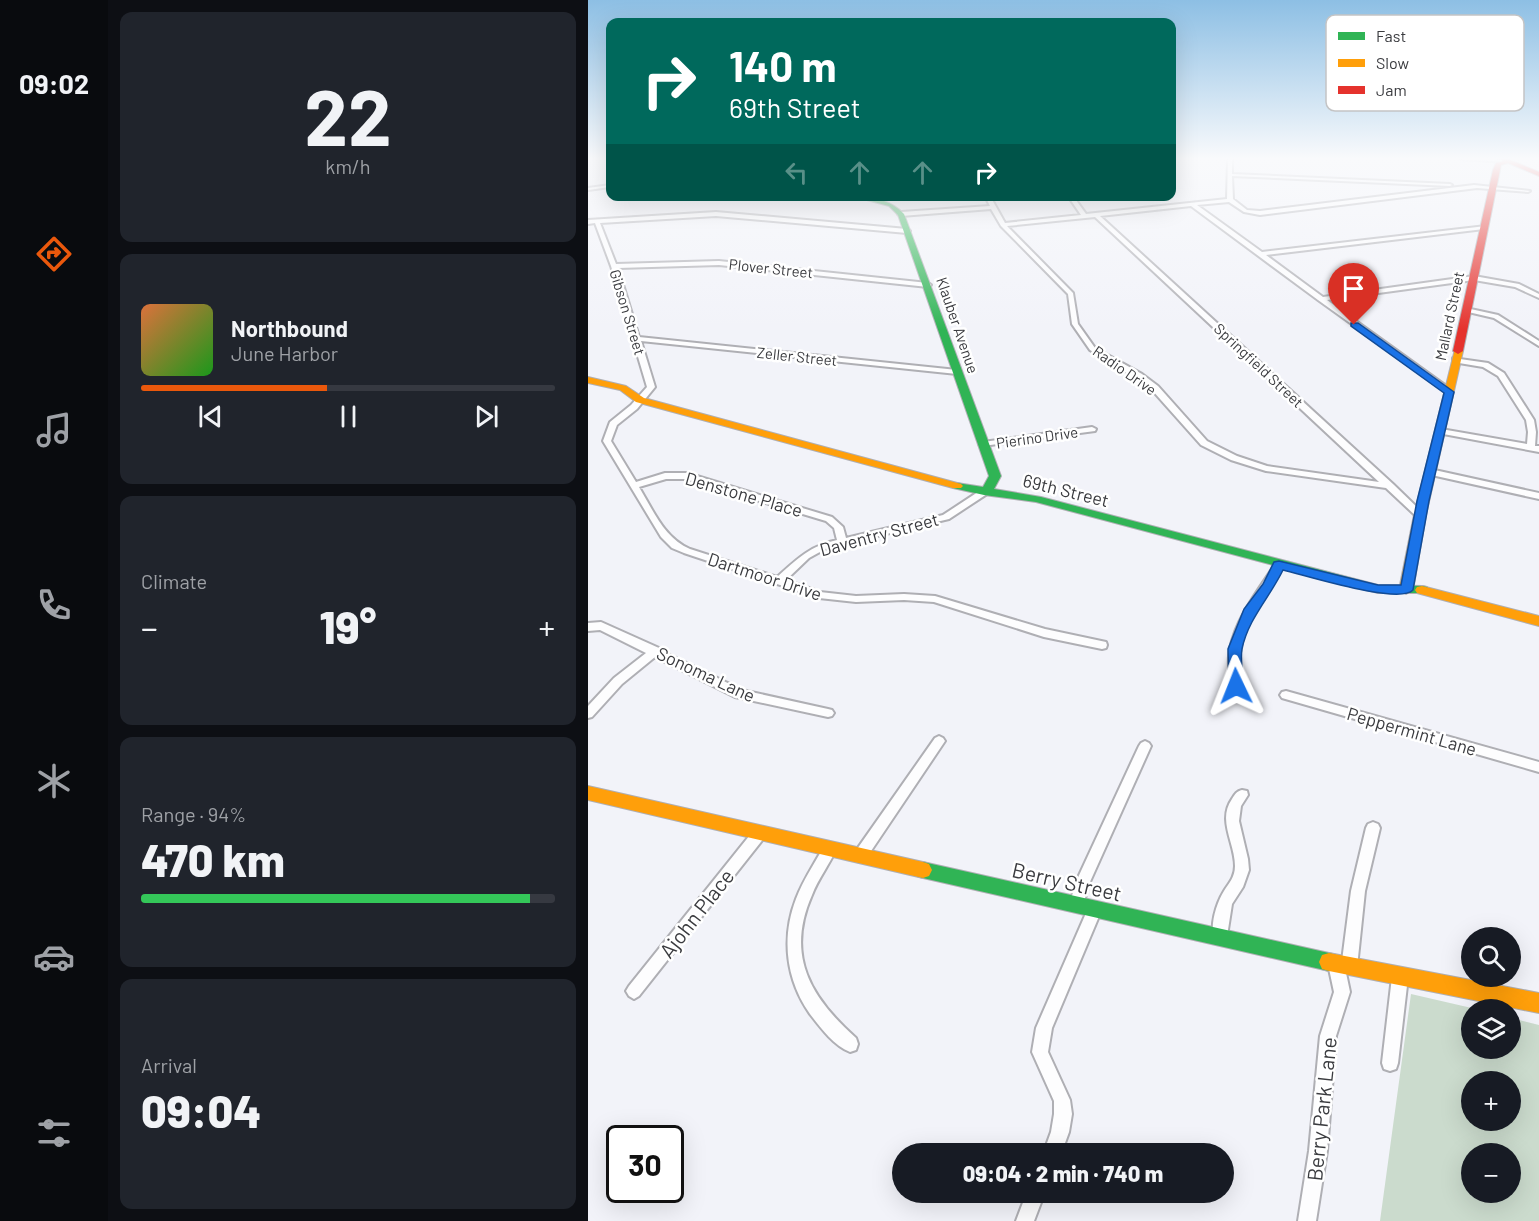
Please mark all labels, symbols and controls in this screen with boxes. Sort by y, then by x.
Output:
legend [1326,15,1524,111]
text: Fast [1376,26,1406,45]
text: 140 m [729,40,837,90]
icon: right [630,42,708,120]
text: Slow [1376,53,1409,72]
text: 09:02 [19,67,89,99]
text: 22 [304,68,392,162]
text: Jam [1376,80,1407,99]
text: 69th Street [729,91,860,123]
text: km/h [325,154,371,178]
icon: left [780,156,813,189]
icon: ahead [843,156,876,189]
icon: ahead [906,156,939,189]
icon: right [969,156,1002,189]
icon: directions [33,233,75,275]
street label: Plover Street [728,255,814,281]
pin [1328,263,1379,325]
street label: Gibson Street [606,267,650,357]
street label: Mallard Street [1431,270,1467,362]
icon: arrive [1337,272,1370,305]
street label: Klauber Avenue [933,275,983,375]
text: Northbound [231,315,348,341]
street label: Springfield Street [1211,319,1307,411]
text: June Harbor [231,341,338,365]
street label: Radio Drive [1090,342,1160,398]
street label: Zeller Street [756,343,838,369]
icon: previous [194,400,227,433]
icon: pause [332,400,365,433]
icon: next [470,400,503,433]
icon: music [33,409,75,451]
street label: Pierino Drive [995,422,1079,452]
street label: Denstone Place [683,467,805,521]
street label: 69th Street [1021,469,1111,511]
street label: Daventry Street [817,508,941,560]
street label: Dartmoor Drive [705,547,825,605]
text: Climate [141,569,207,593]
icon: phone [33,584,75,626]
text: 19° [320,599,376,653]
text: − [141,607,158,647]
text: + [539,607,555,647]
street label: Sonoma Lane [653,642,759,706]
position arrow [1204,654,1268,718]
street label: Peppermint Lane [1345,702,1479,760]
icon: climate [33,760,75,802]
text: Range · 94% [141,802,246,826]
text: 470 km [141,832,285,886]
street label: Berry Street [1010,856,1124,906]
street label: Ajohn Place [653,863,739,963]
map controls [1461,927,1521,1203]
button: search [1461,927,1521,987]
icon: car [33,936,75,978]
button: layers [1461,999,1521,1059]
street label: Berry Park Lane [1301,1036,1341,1182]
text: Arrival [141,1053,197,1077]
button: + [1461,1071,1521,1131]
text: 09:04 [141,1083,261,1137]
icon: filters [33,1112,75,1154]
speed limit sign: 30 [606,1125,684,1203]
button: − [1461,1143,1521,1203]
text: 09:04 · 2 min · 740 m [963,1160,1163,1186]

